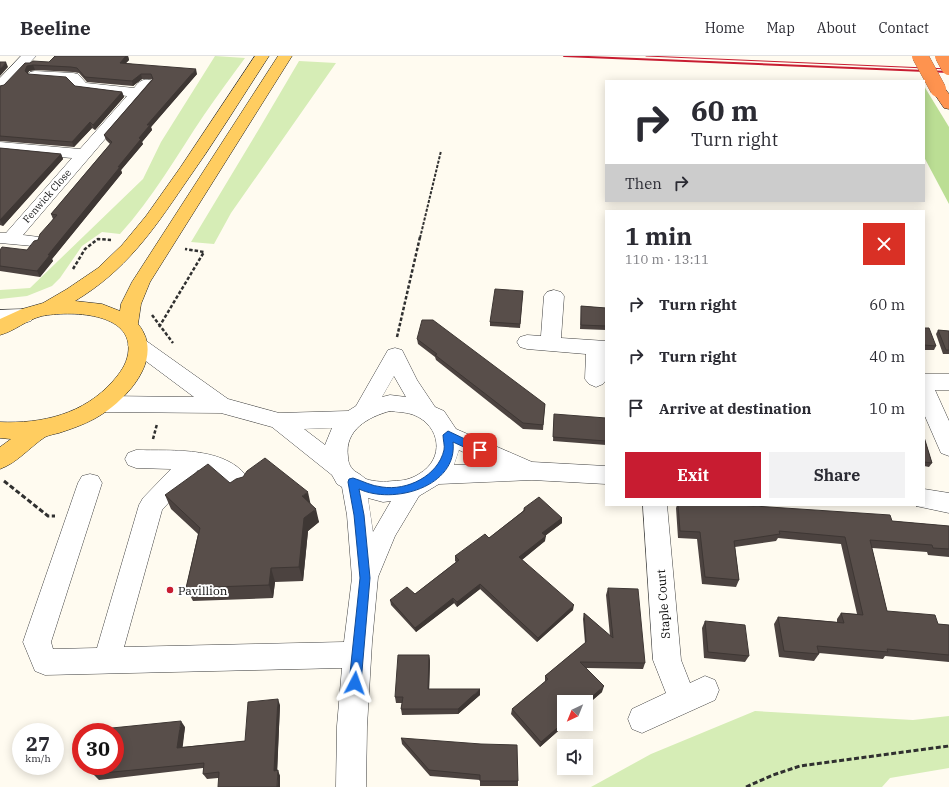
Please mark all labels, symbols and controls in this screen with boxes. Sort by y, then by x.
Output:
text: Beeline [20,16,91,40]
text: Home [705,19,744,37]
text: Map [766,19,795,37]
text: About [817,19,856,37]
text: Contact [878,19,929,37]
text: 60 m [691,92,758,129]
icon: right [625,96,677,148]
text: Turn right [691,128,778,151]
street label: Fenwick Close [20,166,74,226]
icon: right [670,172,692,194]
text: Then [625,174,662,193]
text: 1 min [625,220,692,252]
button: close [863,223,905,265]
text: 110 m · 13:11 [625,251,709,268]
icon: right [625,293,647,315]
text: Turn right [659,295,737,314]
text: 60 m [869,295,905,314]
icon: right [625,345,647,367]
text: Turn right [659,347,737,366]
text: 40 m [869,347,905,366]
icon: arrive [625,397,647,419]
text: Arrive at destination [659,399,811,418]
text: 10 m [869,399,905,418]
pin [463,433,497,467]
icon: arrive [469,439,491,461]
button: Exit [625,452,761,498]
button: Share [769,452,905,498]
street label: Staple Court [653,569,673,639]
place label: Pavillion [178,583,228,598]
marker: Pavillion [165,585,175,595]
position arrow [334,662,376,704]
north arrow [557,695,593,731]
map controls [557,695,593,775]
speed limit sign: 30 [72,723,124,775]
text: 27 [26,730,50,757]
button: sound [557,739,593,775]
text: km/h [25,752,51,765]

